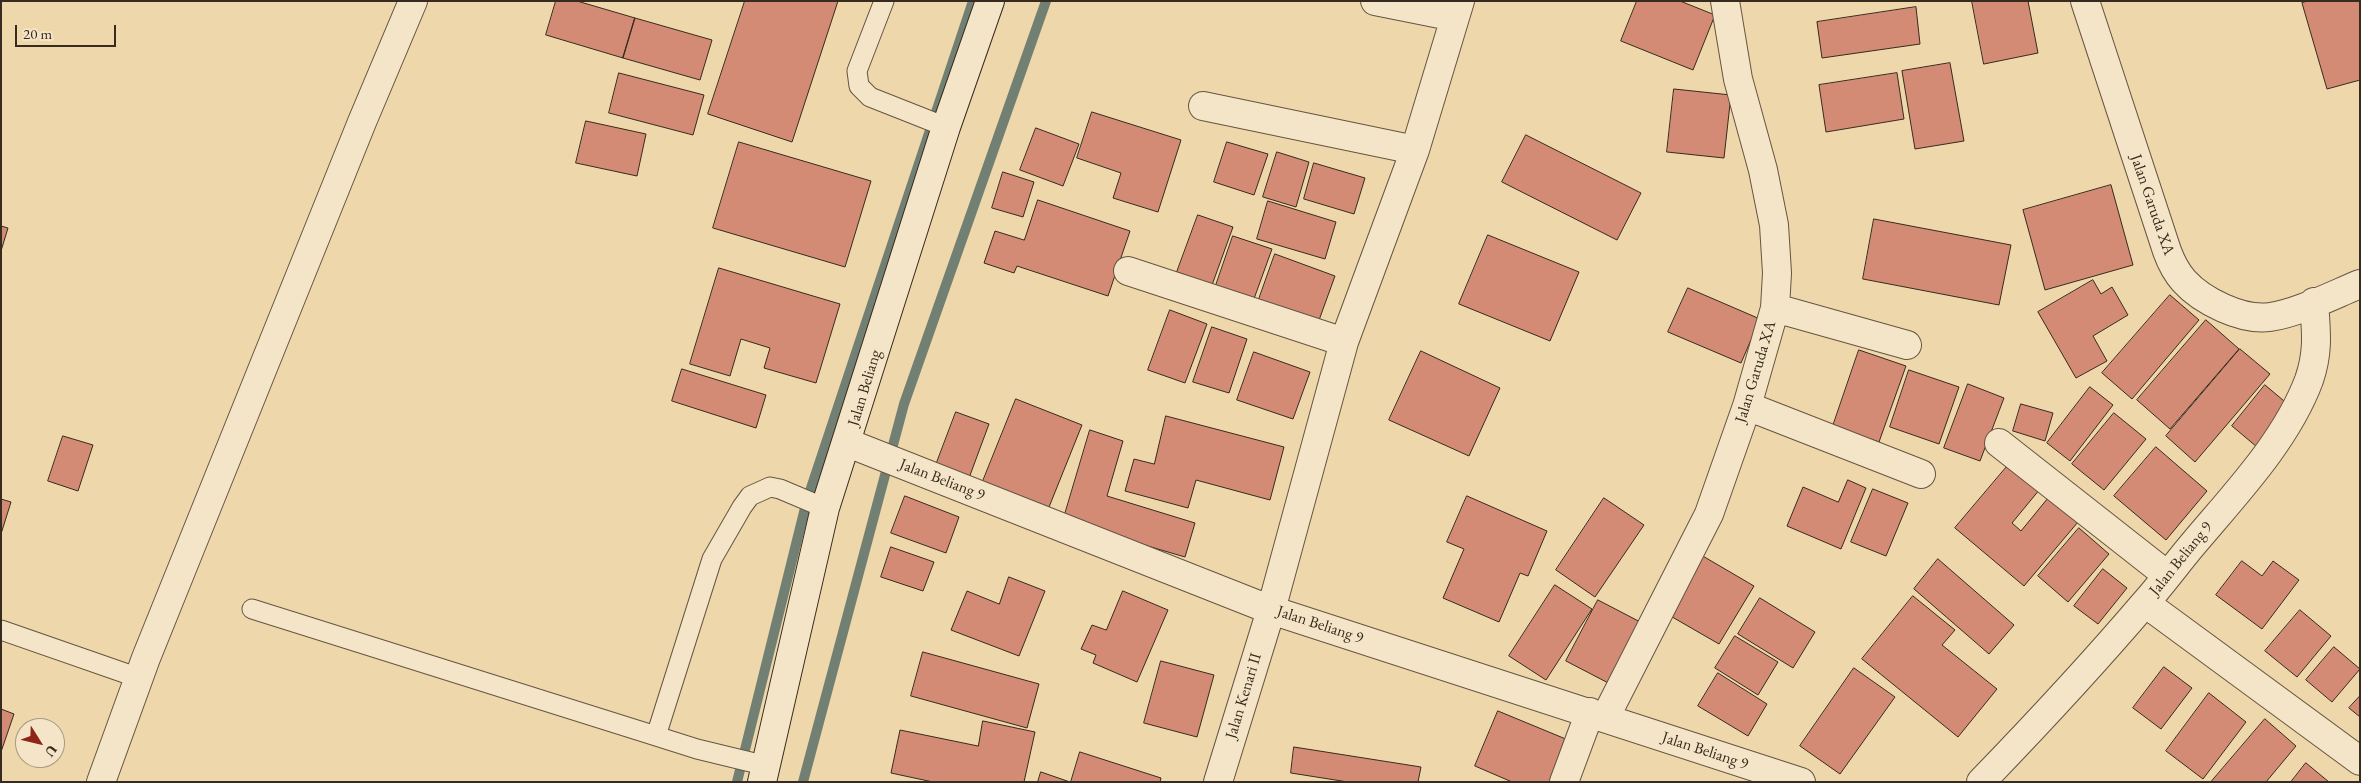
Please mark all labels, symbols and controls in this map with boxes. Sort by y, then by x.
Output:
scale bar [18,15,119,47]
text: 20 m [23,24,52,43]
street label: Jalan Garuda XA [2126,152,2178,258]
street label: Jalan Garuda XA [1731,319,1781,425]
street label: Jalan Beliang [844,347,886,429]
street label: Jalan Beliang 9 [897,455,987,505]
street label: Jalan Beliang 9 [2145,518,2217,600]
street label: Jalan Beliang 9 [1274,602,1366,648]
street label: Jalan Kenari II [1222,651,1266,741]
north arrow [15,718,65,768]
street label: Jalan Beliang 9 [1659,728,1751,774]
text: U [41,742,62,761]

